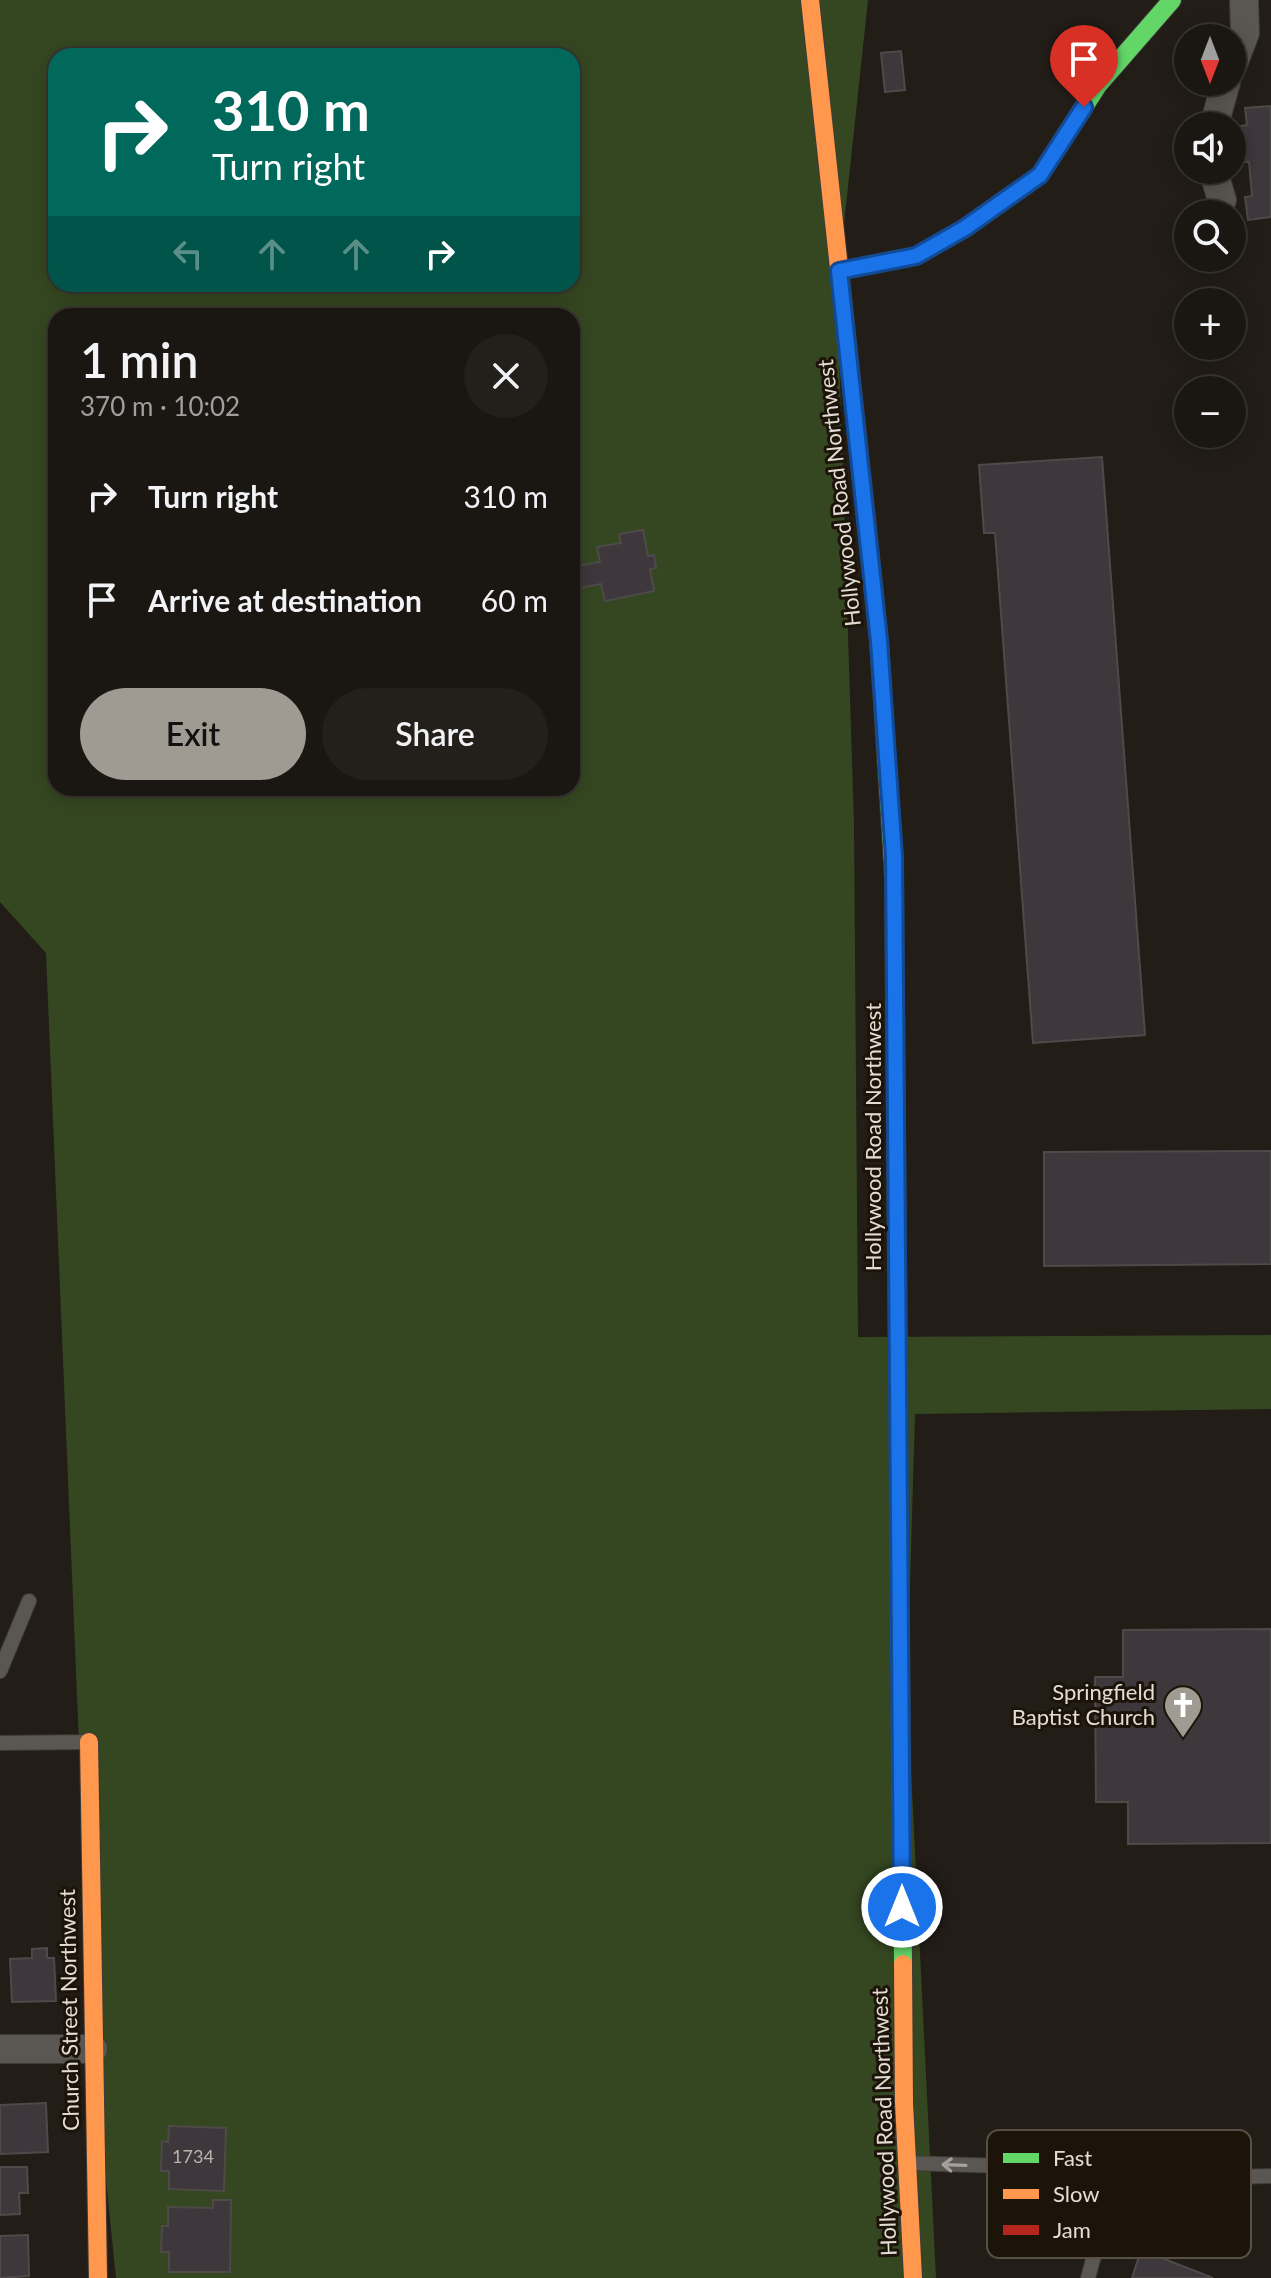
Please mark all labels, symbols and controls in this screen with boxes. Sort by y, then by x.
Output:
north arrow [1174,24,1246,96]
map controls [1174,24,1246,448]
pin [1050,25,1118,107]
icon: arrive [1062,37,1106,81]
text: 310 m [212,76,370,143]
icon: right [80,80,184,184]
button: sound [1174,112,1246,184]
text: Turn right [212,144,365,188]
button: search [1174,200,1246,272]
icon: left [166,232,210,276]
icon: ahead [250,232,294,276]
icon: ahead [334,232,378,276]
icon: right [418,232,462,276]
button: + [1174,288,1246,360]
text: 1 min [80,331,198,388]
button: close [464,334,548,418]
street label: Hollywood Road Northwest [811,358,866,628]
button: − [1174,376,1246,448]
text: 370 m · 10:02 [80,390,240,422]
icon: right [80,474,124,518]
text: Turn right [148,478,278,514]
text: 310 m [463,478,548,514]
icon: arrive [80,578,124,622]
text: Arrive at destination [148,582,422,618]
text: 60 m [481,582,548,618]
button: Exit [80,688,306,780]
button: Share [322,688,548,780]
street label: Hollywood Road Northwest [859,1003,886,1271]
place label: Springfield Baptist Church [1012,1678,1155,1730]
church icon: Springfield Baptist Church [1162,1684,1204,1739]
position arrow [860,1865,944,1949]
street label: Church Street Northwest [53,1889,84,2131]
street label: Hollywood Road Northwest [865,1987,902,2257]
legend [987,2130,1251,2258]
text: Fast [1053,2144,1092,2171]
house number: 1734 [172,2145,214,2167]
one-way arrow [941,2157,968,2172]
text: Slow [1053,2180,1100,2207]
text: Jam [1053,2216,1091,2243]

